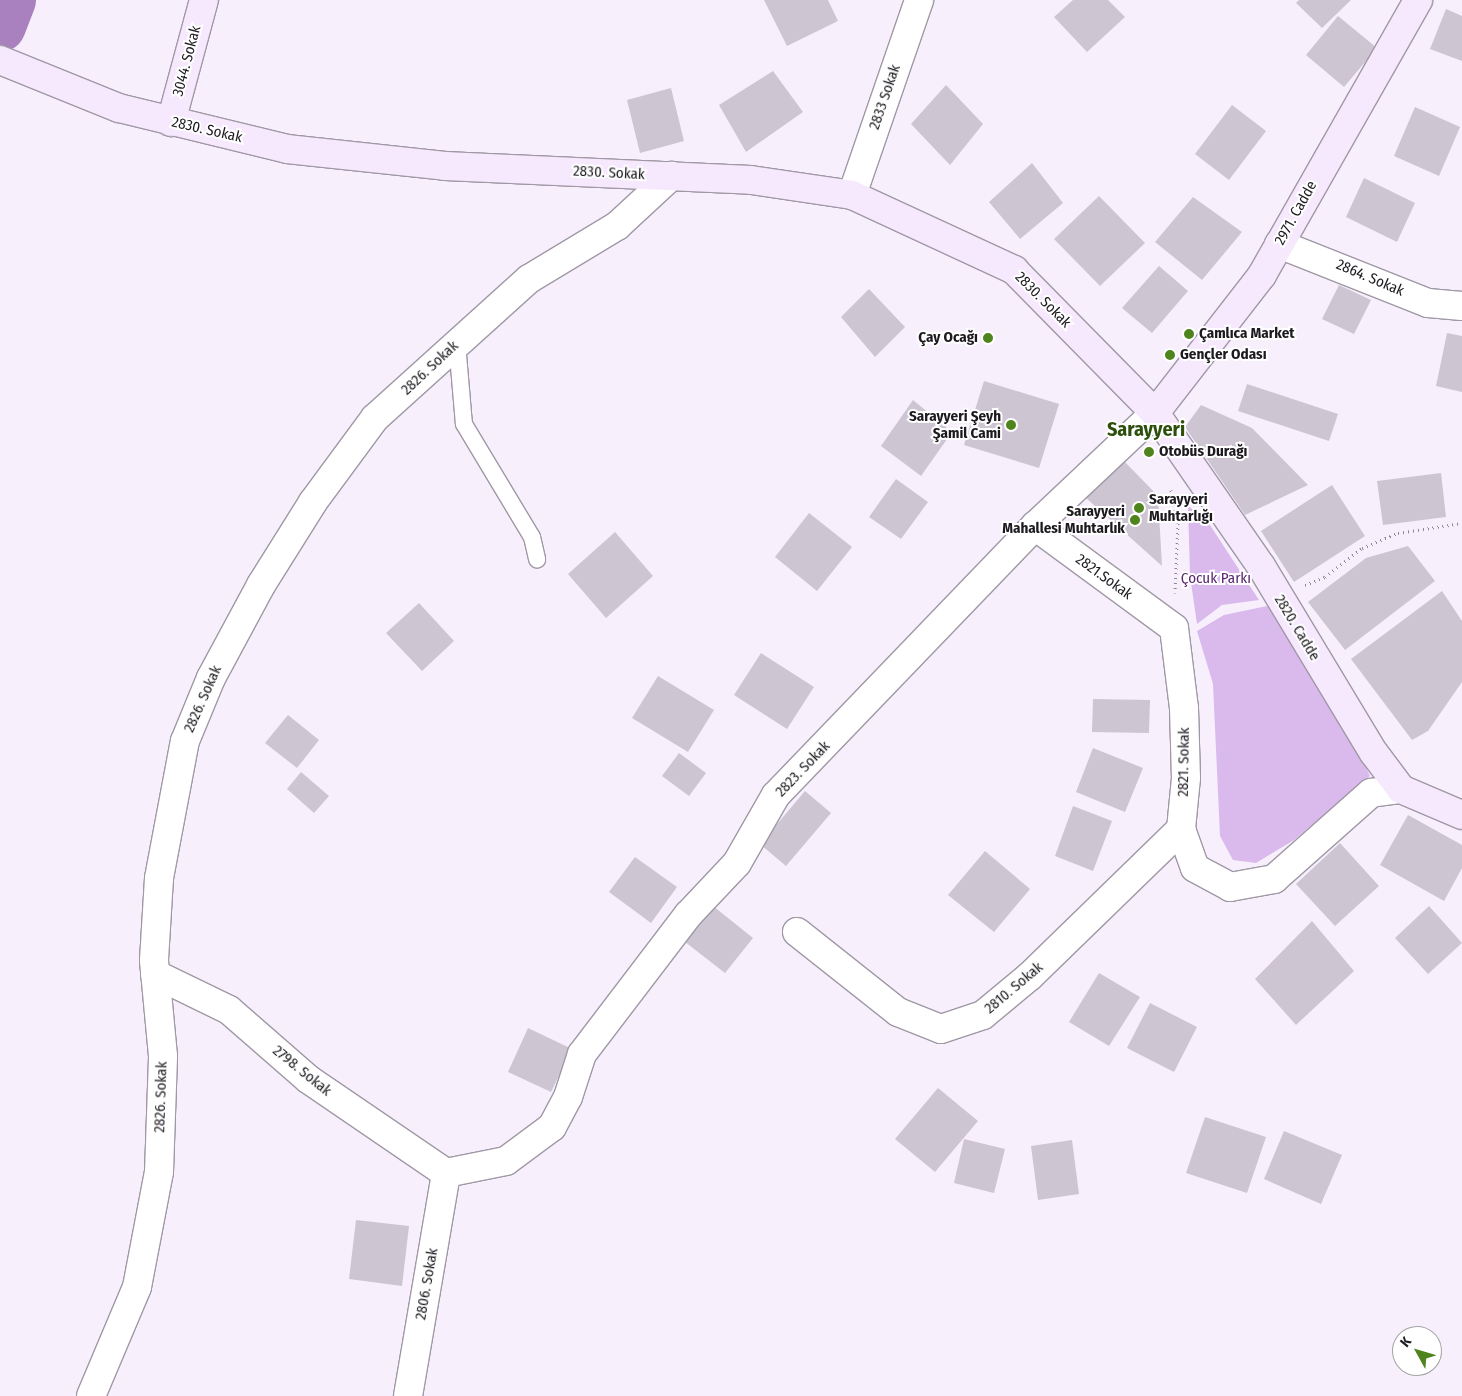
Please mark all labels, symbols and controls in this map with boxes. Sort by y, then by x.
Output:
street label: 3044. Sokak [169,24,205,98]
street label: 2833 Sokak [865,62,905,132]
street label: 2830. Sokak [170,113,244,147]
street label: 2830. Sokak [573,162,645,184]
street label: 2971. Cadde [1271,178,1321,248]
street label: 2864. Sokak [1333,256,1407,300]
street label: 2830. Sokak [1011,268,1075,332]
place label: Çamlıca Market [1199,325,1295,343]
marker: Çamlıca Market [1183,328,1195,340]
place label: Çay Ocağı [918,329,978,347]
marker: Çay Ocağı [982,332,994,344]
street label: 2826. Sokak [398,337,462,399]
place label: Gençler Odası [1180,346,1267,364]
marker: Gençler Odası [1164,349,1176,361]
place label: Sarayyeri Şeyh Şamil Cami [909,407,1001,442]
district label: Sarayyeri [1107,417,1185,441]
marker: Sarayyeri Şeyh Şamil Cami [1005,419,1017,431]
place label: Otobüs Durağı [1159,443,1247,461]
marker: Otobüs Durağı [1143,446,1155,458]
place label: Sarayyeri Muhtarlığı [1149,490,1213,525]
place label: Sarayyeri Mahallesi Muhtarlık [1002,502,1125,537]
marker: Sarayyeri Muhtarlığı [1133,502,1145,514]
marker: Sarayyeri Mahallesi Muhtarlık [1129,514,1141,526]
street label: 2821.Sokak [1072,550,1136,604]
park label: Çocuk Parkı [1181,570,1251,588]
street label: 2820. Cadde [1270,592,1324,664]
street label: 2826. Sokak [180,663,226,735]
street label: 2821. Sokak [1174,727,1194,797]
street label: 2823. Sokak [772,737,834,801]
street label: 2810. Sokak [981,958,1047,1018]
street label: 2798. Sokak [269,1042,335,1100]
street label: 2826. Sokak [151,1061,171,1133]
street label: 2806. Sokak [412,1247,442,1321]
north arrow [1392,1326,1442,1376]
text: K [1397,1333,1415,1350]

